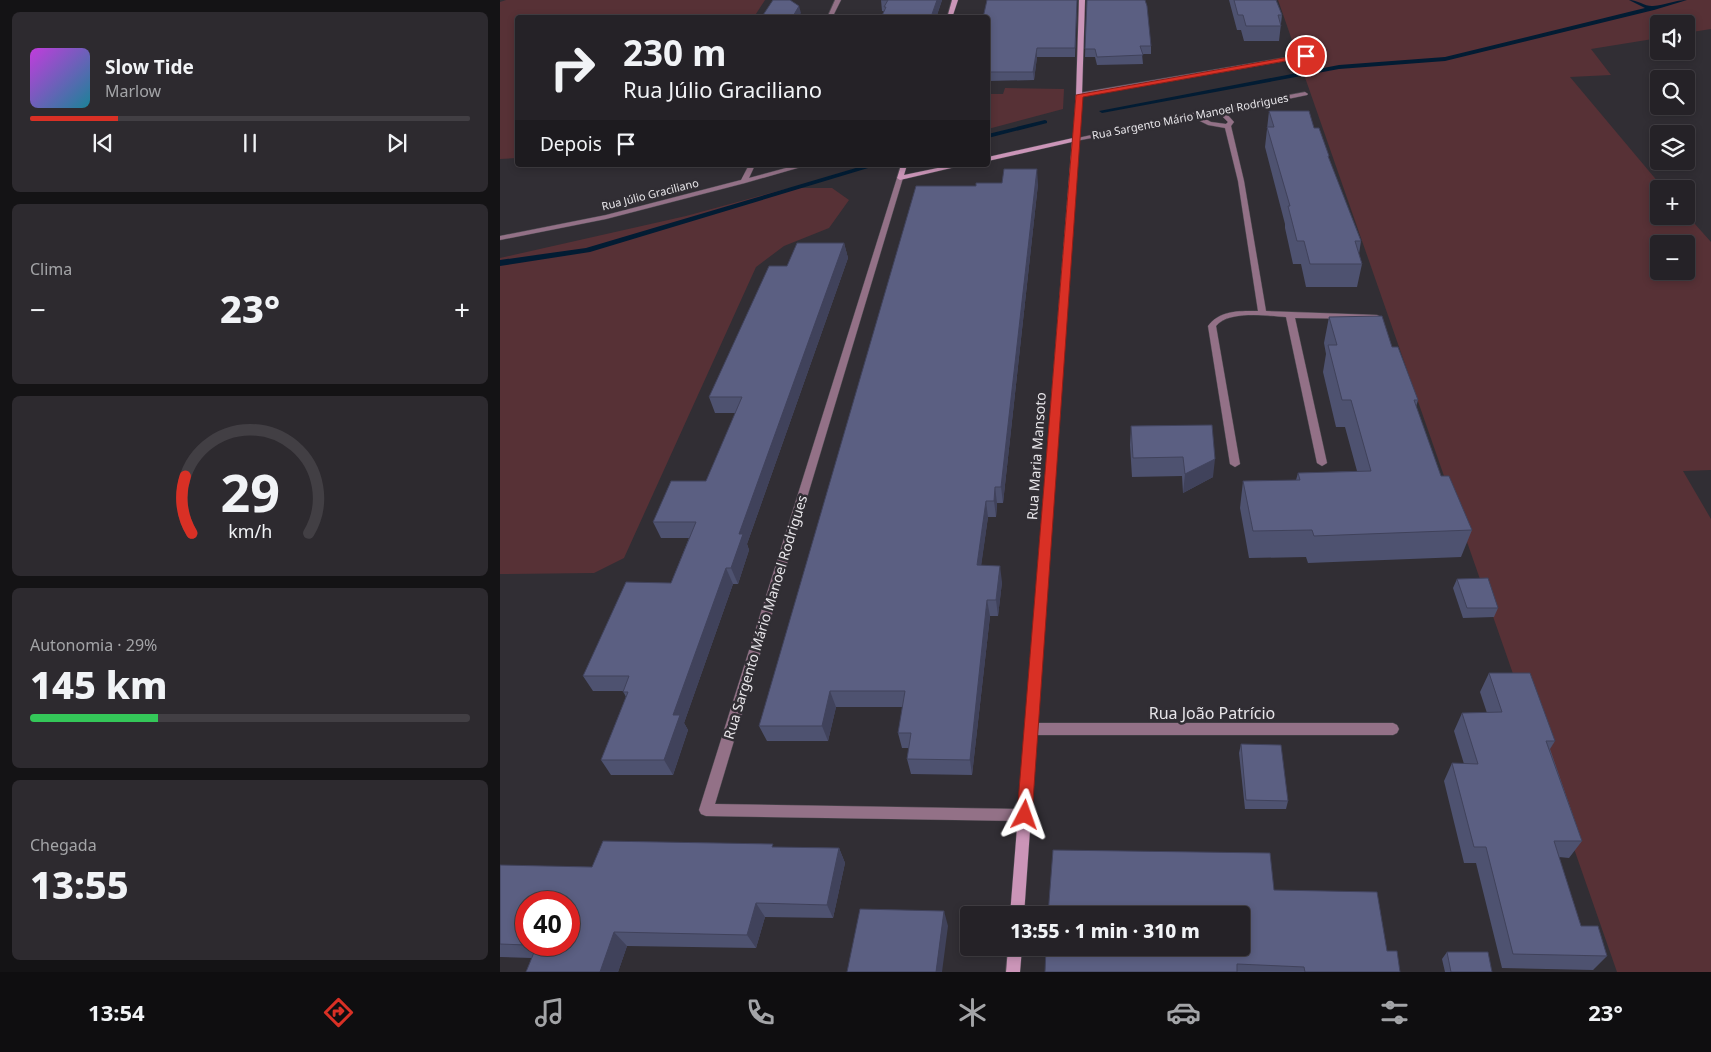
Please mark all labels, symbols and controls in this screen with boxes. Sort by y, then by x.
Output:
map controls [1650,15,1695,280]
button: sound [1650,15,1695,60]
text: 230 m [623,29,726,76]
icon: right [540,35,605,100]
pin [1285,35,1327,77]
icon: arrive [1292,42,1320,70]
text: Slow Tide [105,54,194,80]
button: search [1650,70,1695,115]
text: Rua Júlio Graciliano [623,74,822,104]
text: Marlow [105,80,161,102]
street label: Rua Sargento Mário Manoel Rodrigues [1091,90,1289,142]
button: layers [1650,125,1695,170]
icon: previous [89,129,117,157]
icon: pause [236,129,264,157]
icon: next [383,129,411,157]
icon: arrive [612,130,640,158]
text: Depois [540,131,602,157]
street label: Rua Júlio Graciliano [600,175,700,213]
button: + [1650,180,1695,225]
button: − [1650,235,1695,280]
text: Clima [30,258,72,280]
text: 23° [220,282,280,334]
text: − [30,290,46,328]
text: + [454,290,470,328]
street label: Rua Maria Mansoto [1022,391,1050,521]
text: 29 [220,456,280,527]
street label: Rua Sargento Mário Manoel Rodrigues [719,492,811,741]
text: km/h [228,519,272,543]
text: Autonomia · 29% [30,634,157,656]
text: 145 km [30,658,168,710]
street label: Rua João Patrício [1149,702,1275,724]
position arrow [998,788,1050,840]
text: Chegada [30,834,97,856]
text: 13:55 [30,858,129,910]
speed limit sign: 40 [515,891,580,956]
text: 13:55 · 1 min · 310 m [1010,918,1200,944]
icon: directions [321,995,356,1030]
icon: music [532,995,567,1030]
icon: phone [743,995,778,1030]
icon: climate [955,995,990,1030]
icon: car [1166,995,1201,1030]
icon: filters [1377,995,1412,1030]
text: 13:54 [88,997,145,1027]
text: 23° [1588,997,1623,1027]

